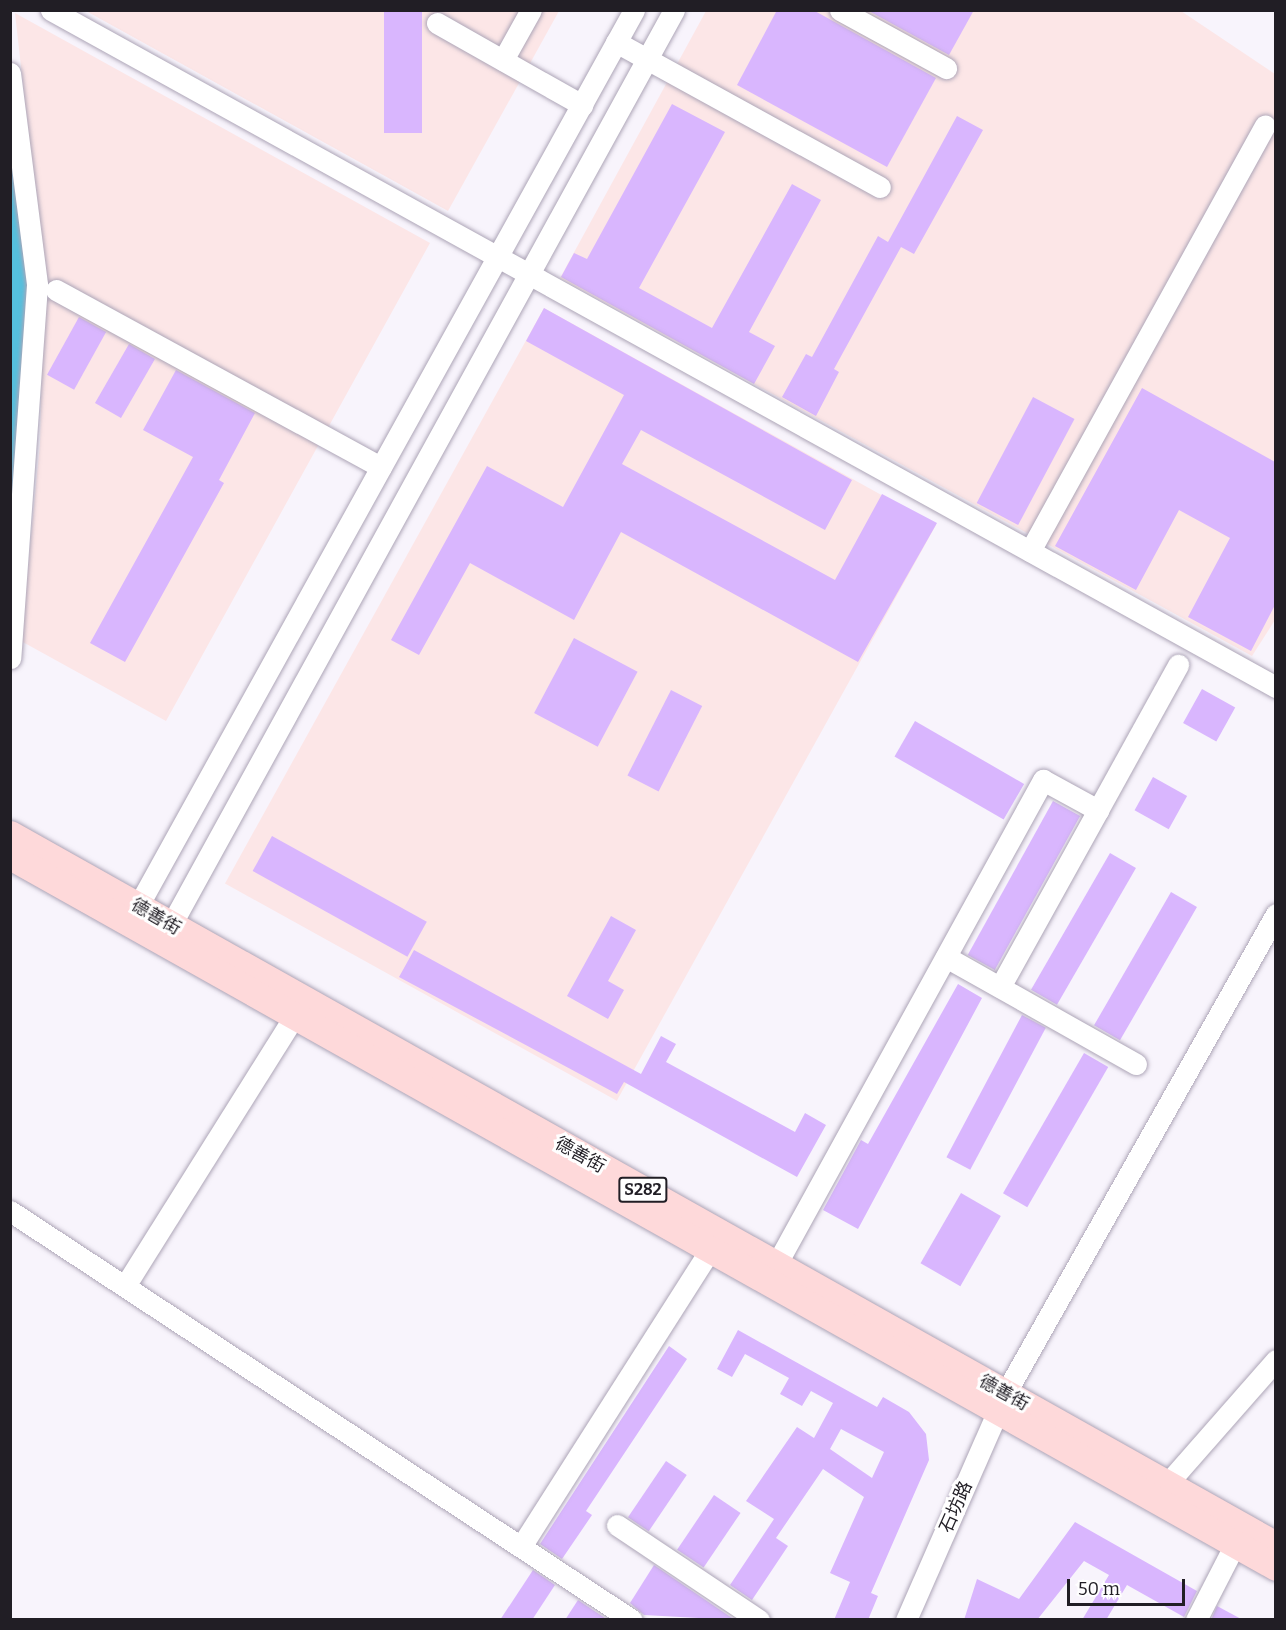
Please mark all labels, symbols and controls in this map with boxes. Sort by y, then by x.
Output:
street label: 德善街 [127,894,185,940]
street label: 德善街 [551,1132,609,1178]
road number: S282 [618,1177,668,1203]
street label: 德善街 [975,1370,1033,1416]
street label: 石坊路 [935,1478,977,1536]
scale bar [1070,1567,1188,1605]
text: 50 m [1078,1578,1120,1600]

